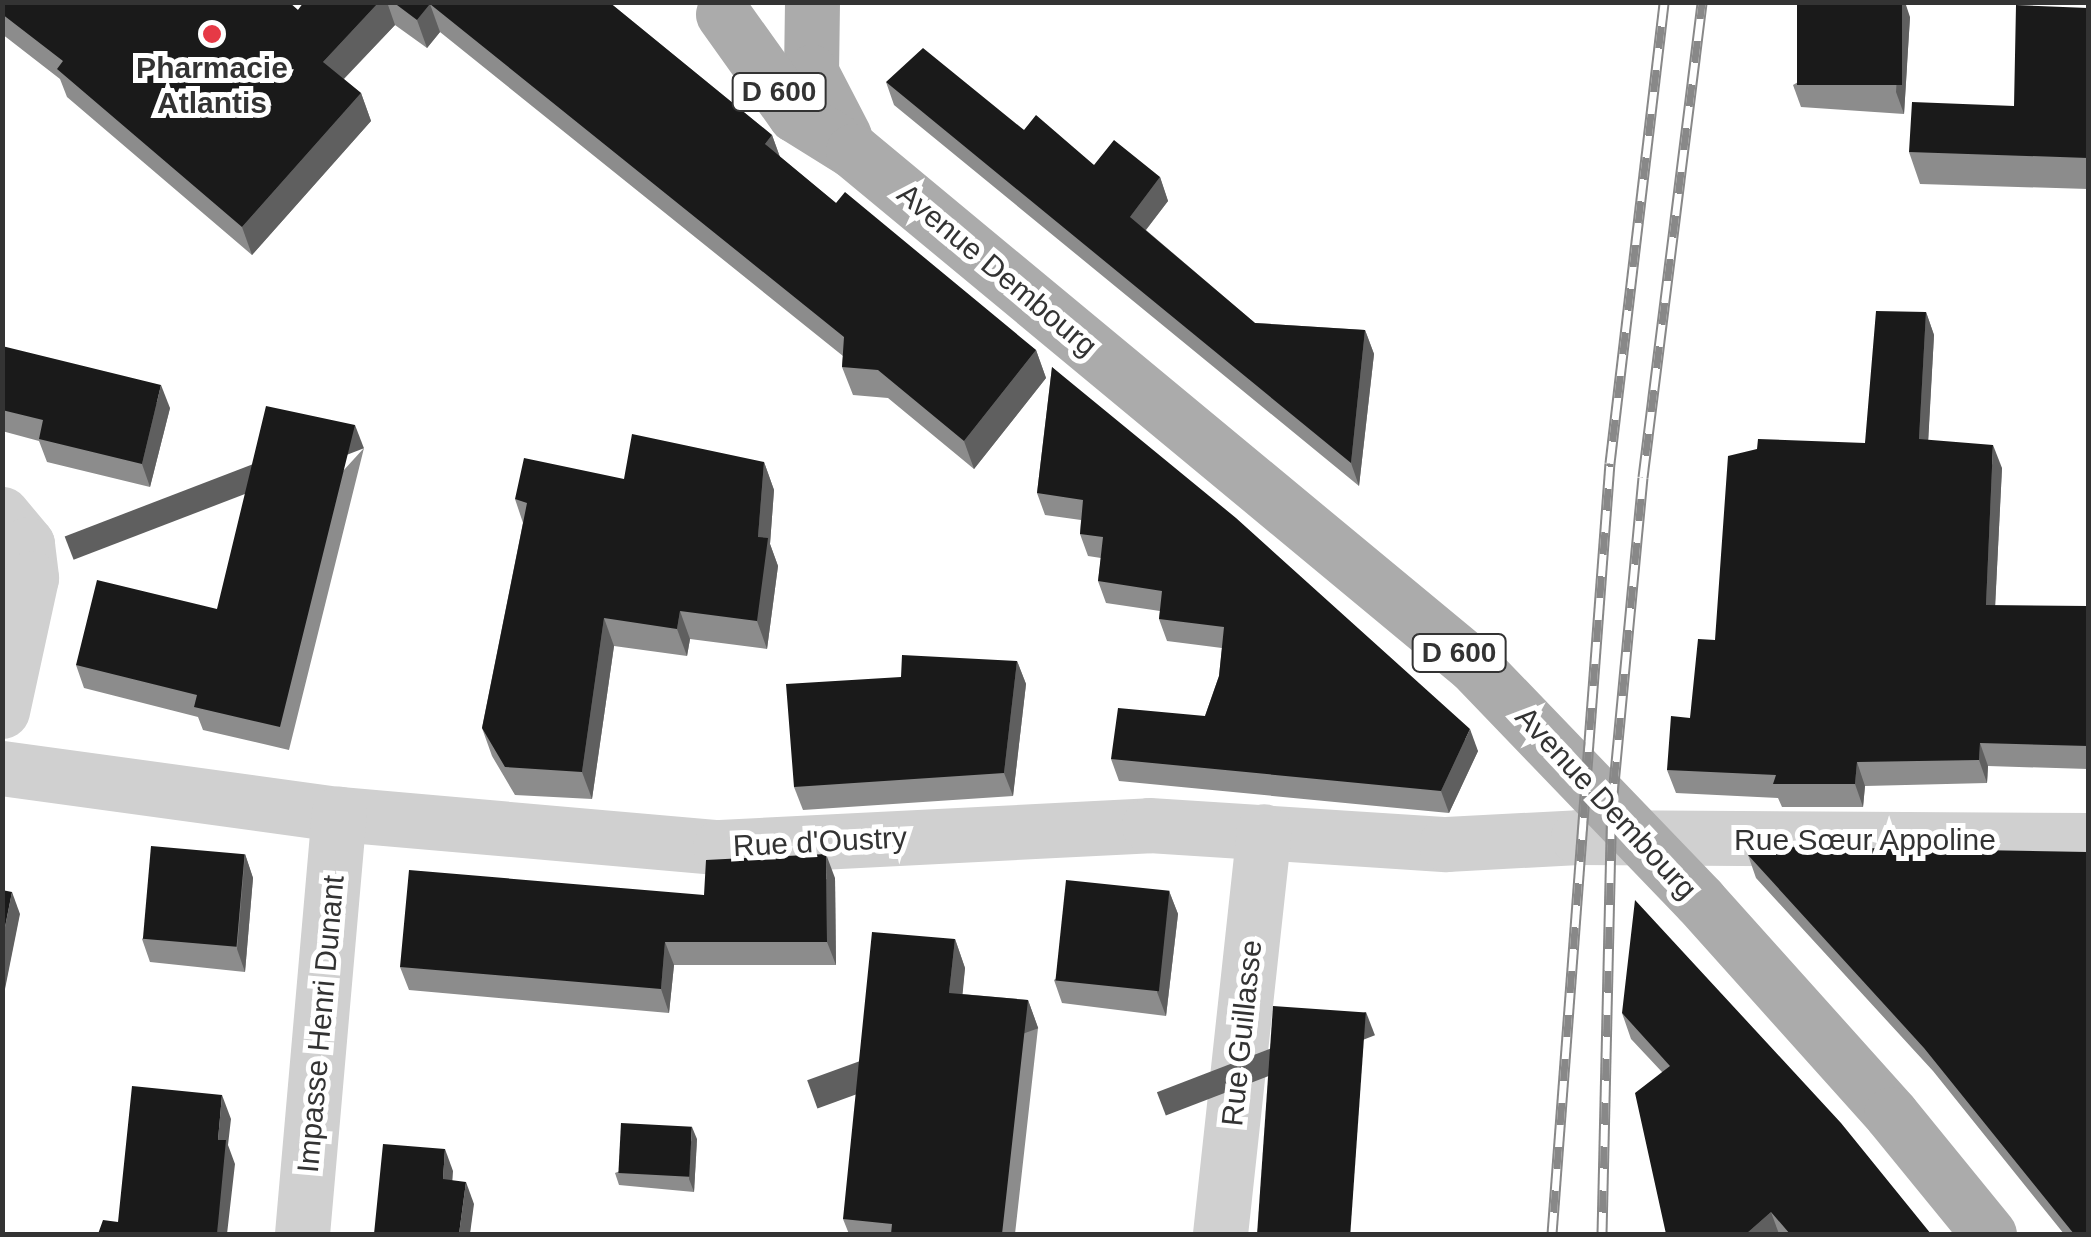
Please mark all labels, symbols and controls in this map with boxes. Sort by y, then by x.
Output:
marker: Pharmacie Atlantis [201,23,223,45]
place label: Pharmacie Atlantis [136,50,288,120]
road number: D 600 [732,69,826,115]
street label: Avenue Dembourg [890,176,1104,364]
road number: D 600 [1412,630,1506,676]
street label: Avenue Dembourg [1508,699,1704,907]
street label: Rue d'Oustry [732,819,908,865]
street label: Rue Sœur Appoline [1733,822,1997,858]
street label: Impasse Henri Dunant [290,874,352,1174]
street label: Rue Guillasse [1214,938,1270,1128]

